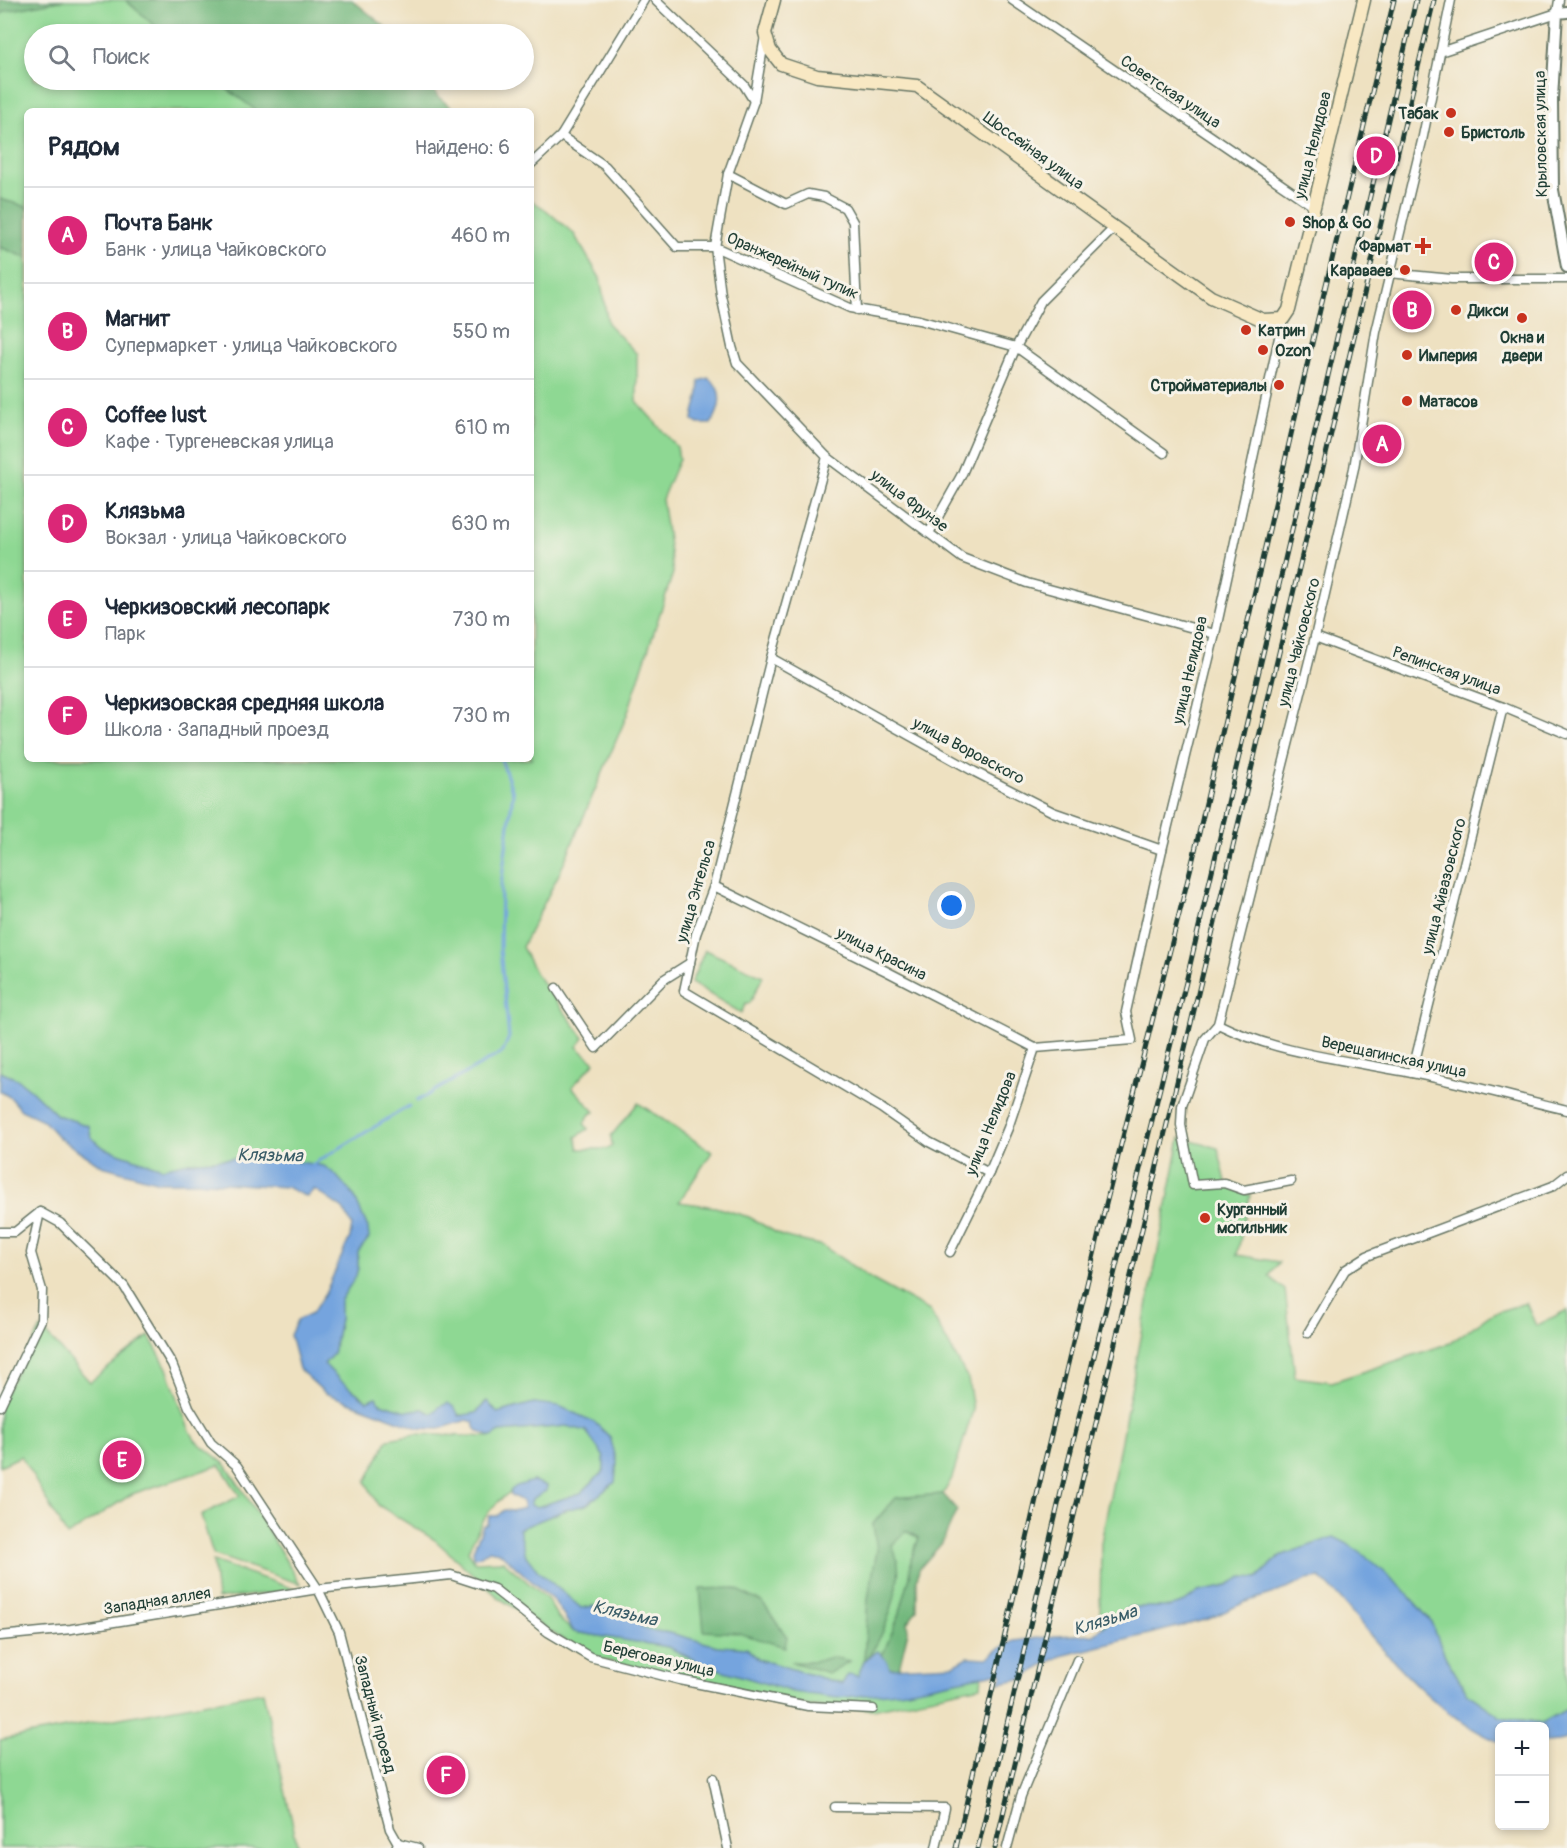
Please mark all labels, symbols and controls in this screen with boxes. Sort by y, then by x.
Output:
search box [24,24,534,90]
icon: search [45,41,78,74]
text: Поиск [93,43,150,71]
street label: Советская улица [1116,51,1224,133]
street label: Крыловская улица [1530,71,1552,197]
street label: улица Нелидова [1290,89,1336,202]
place label: Табак [1397,104,1439,124]
marker: Табак [1444,106,1458,120]
street label: Шоссейная улица [979,108,1088,194]
place label: Бристоль [1461,123,1525,143]
marker: Бристоль [1442,125,1456,139]
text: Рядом [48,131,120,163]
pin: D [1356,134,1396,178]
text: Найдено: 6 [415,135,510,160]
text: Почта Банк [105,209,213,237]
place label: Shop & Go [1302,213,1372,233]
marker: Shop & Go [1283,215,1297,229]
text: A [61,223,74,248]
text: 460 m [451,223,510,248]
street label: Оранжерейный тупик [724,228,862,304]
text: Банк · улица Чайковского [105,237,326,262]
place label: Фармат [1358,237,1412,257]
marker: Фармат [1416,239,1430,253]
pin: C [1474,240,1514,284]
place label: Караваев [1330,261,1393,281]
marker: Караваев [1398,263,1412,277]
pin: B [1392,288,1432,332]
place label: Дикси [1467,301,1509,321]
marker: Дикси [1449,303,1463,317]
text: Магнит [105,305,170,333]
marker: Окна и двери [1515,311,1529,325]
text: B [62,319,73,344]
text: 550 m [453,319,510,344]
place label: Катрин [1258,321,1305,341]
marker: Катрин [1239,323,1253,337]
place label: Окна и двери [1500,328,1545,366]
text: Супермаркет · улица Чайковского [105,333,397,358]
place label: Ozon [1275,341,1311,361]
marker: Ozon [1256,343,1270,357]
place label: Империя [1419,346,1478,366]
marker: Империя [1400,348,1414,362]
place label: Стройматериалы [1151,376,1267,396]
marker: Стройматериалы [1272,378,1286,392]
place label: Матасов [1419,392,1478,412]
marker: Матасов [1400,394,1414,408]
text: Coffee lust [105,401,206,429]
text: C [61,415,74,440]
text: 610 m [455,415,510,440]
pin: A [1362,422,1402,466]
text: Кафе · Тургеневская улица [105,429,334,454]
street label: улица Фрунзе [866,465,952,537]
text: Клязьма [105,497,185,525]
text: D [61,511,74,536]
text: 630 m [451,511,510,536]
text: Вокзал · улица Чайковского [105,525,347,550]
street label: улица Чайковского [1273,575,1325,710]
text: Черкизовский лесопарк [105,593,330,621]
text: E [62,607,73,632]
text: 730 m [453,607,510,632]
street label: улица Нелидова [1168,614,1212,727]
text: Парк [105,621,146,646]
street label: Репинская улица [1390,642,1504,700]
text: Черкизовская средняя школа [105,689,384,717]
text: F [61,703,74,728]
text: 730 m [453,703,510,728]
street label: улица Воровского [908,712,1028,789]
text: Школа · Западный проезд [105,717,329,742]
street label: улица Айвазовского [1417,816,1471,957]
street label: улица Энгельса [672,838,720,946]
your location [937,891,966,920]
street label: улица Красина [832,922,930,985]
street label: Верещагинская улица [1319,1032,1468,1082]
street label: улица Нелидова [961,1068,1021,1179]
water label: Клязьма [237,1143,305,1168]
place label: Курганный могильник [1217,1200,1288,1238]
marker: Курганный могильник [1198,1211,1212,1225]
pin: E [102,1438,142,1482]
street label: Западная аллея [102,1583,212,1619]
water label: Клязьма [590,1595,661,1632]
water label: Клязьма [1070,1599,1141,1641]
street label: Береговая улица [601,1637,716,1681]
street label: Западный проезд [350,1653,400,1776]
map controls [1495,1722,1549,1830]
button: + [1495,1722,1549,1776]
pin: F [426,1752,466,1798]
button: − [1495,1776,1549,1830]

